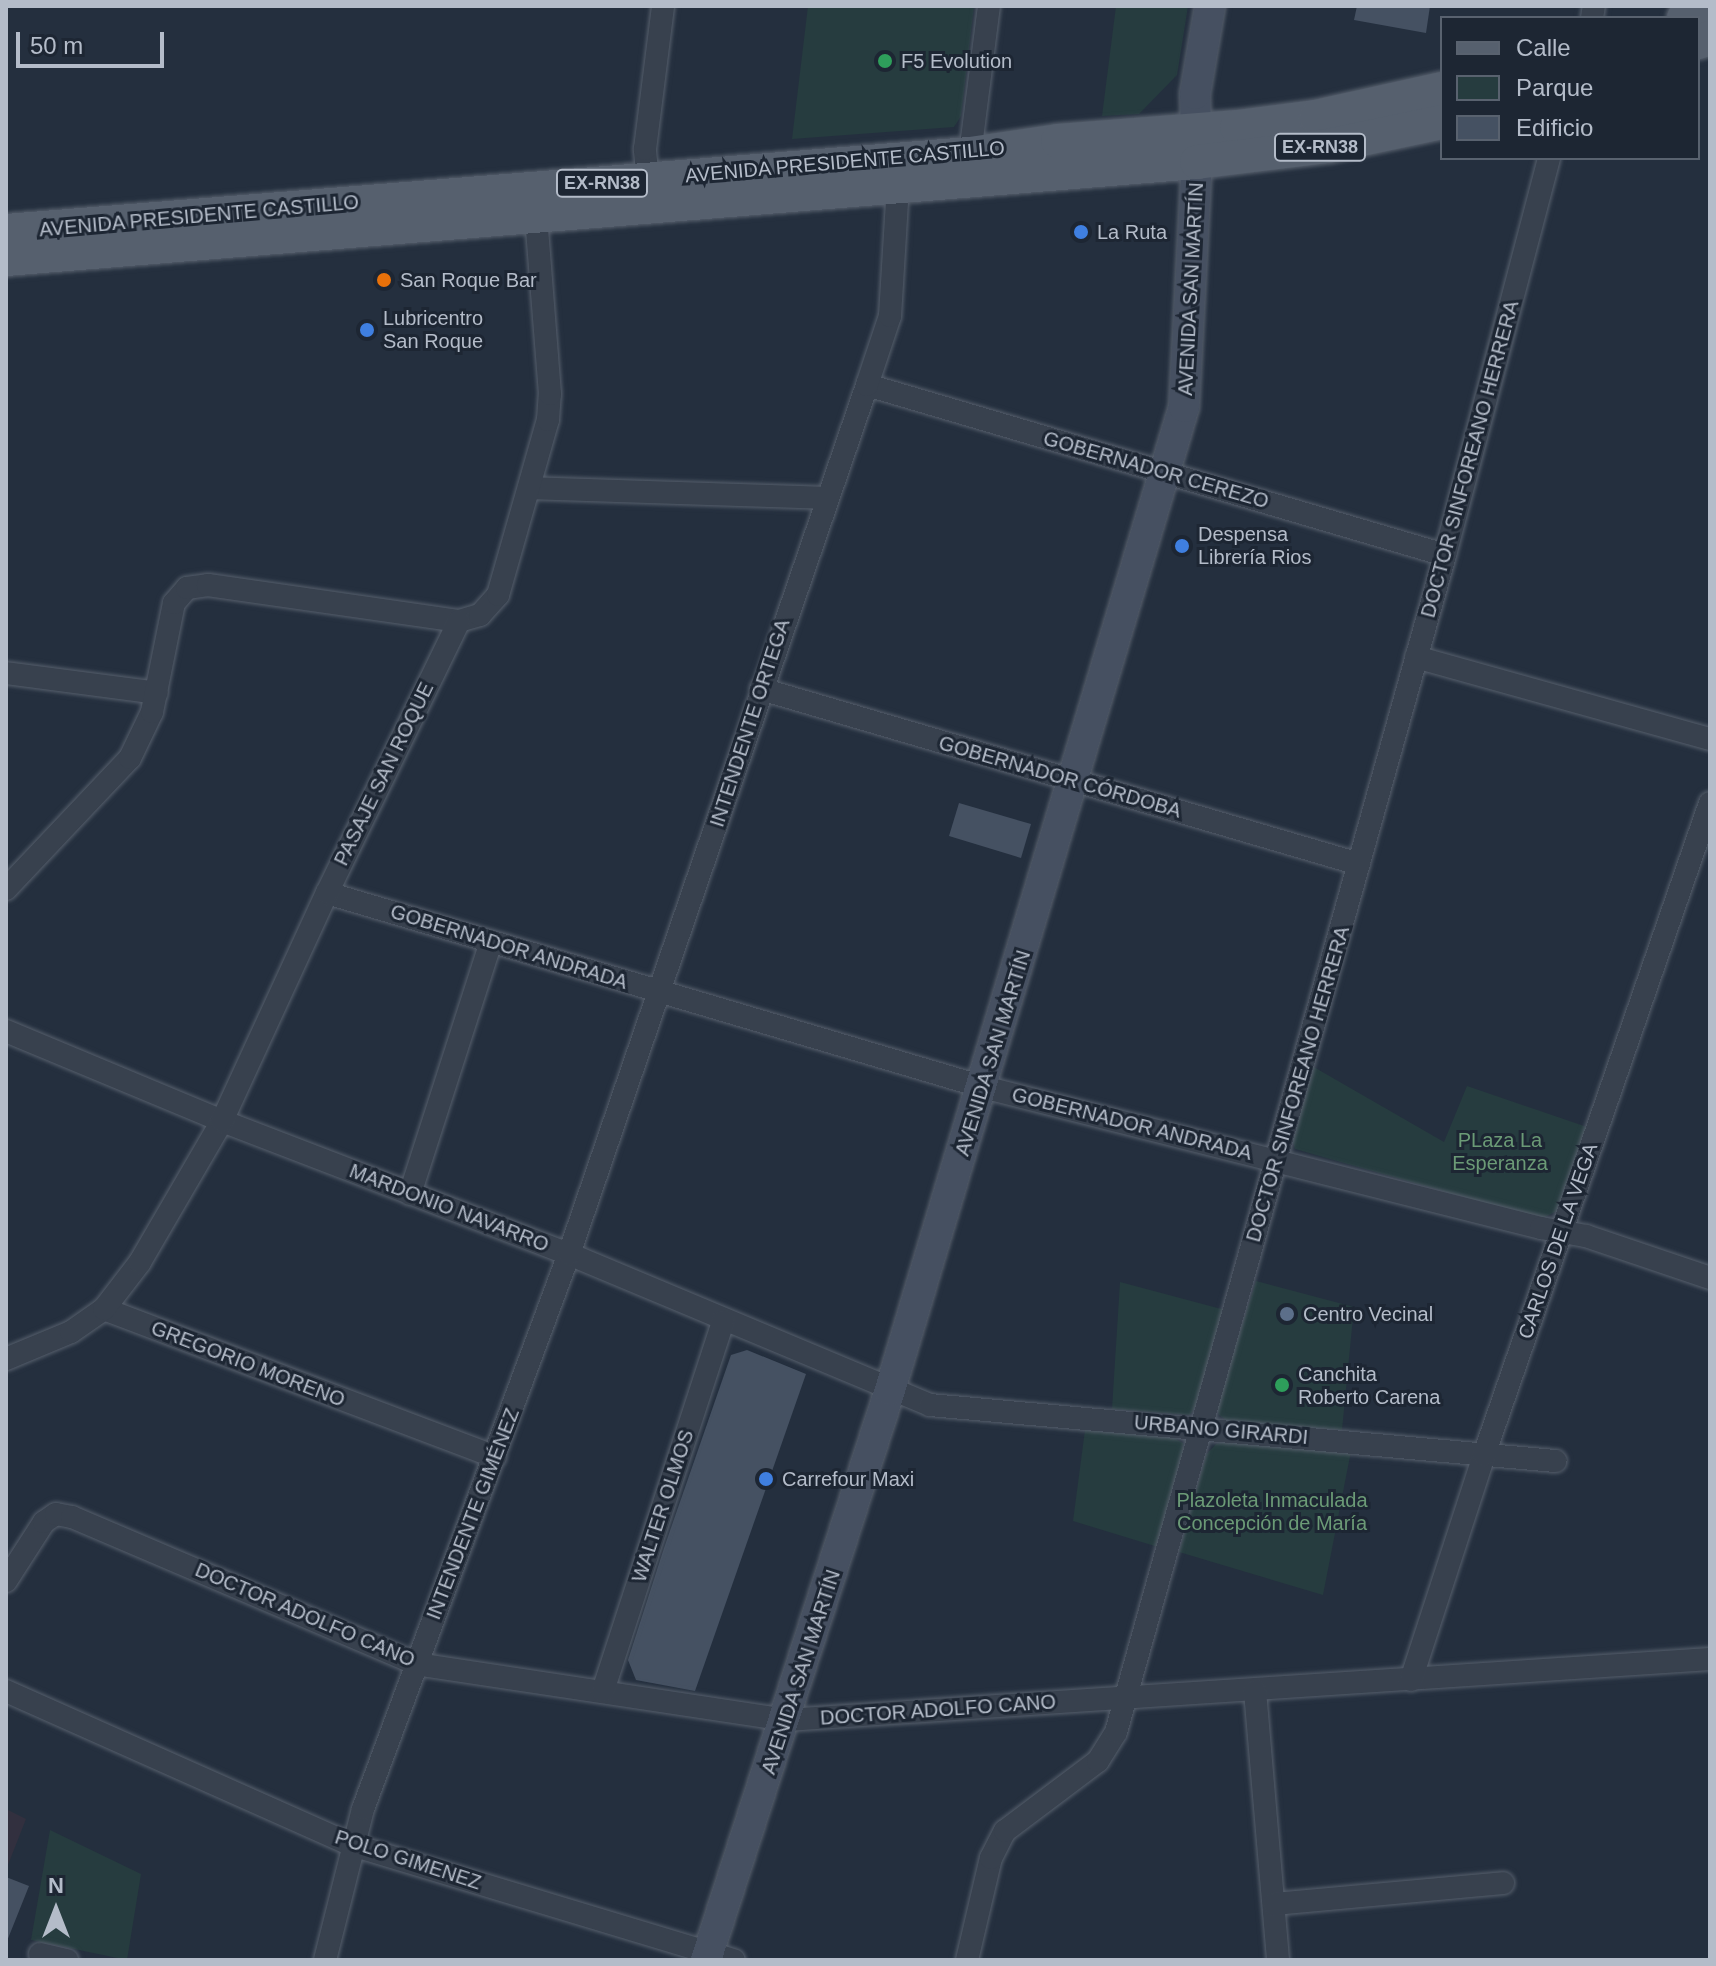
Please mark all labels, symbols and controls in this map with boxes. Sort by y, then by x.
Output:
scale bar [20,16,168,66]
legend [1440,16,1700,160]
text: 50 m [30,32,83,59]
text: Calle [1516,34,1571,61]
place label: F5 Evolution [901,49,1012,73]
marker: F5 Evolution [876,52,894,70]
text: Parque [1516,74,1593,101]
text: Edificio [1516,114,1593,141]
road number: EX-RN38 [1272,133,1368,161]
street label: AVENIDA PRESIDENTE CASTILLO [684,136,1006,188]
road number: EX-RN38 [554,169,650,197]
street label: AVENIDA SAN MARTÍN [1173,181,1209,397]
street label: AVENIDA PRESIDENTE CASTILLO [38,190,360,242]
place label: La Ruta [1097,220,1167,244]
marker: La Ruta [1072,223,1090,241]
place label: San Roque Bar [400,268,537,292]
marker: San Roque Bar [375,271,393,289]
street label: DOCTOR SINFOREANO HERRERA [1416,298,1524,620]
place label: Lubricentro San Roque [383,306,483,353]
marker: Lubricentro San Roque [358,321,376,339]
street label: GOBERNADOR CEREZO [1041,426,1271,514]
place label: Despensa Librería Rios [1198,522,1311,569]
marker: Despensa Librería Rios [1173,537,1191,555]
street label: INTENDENTE ORTEGA [705,616,795,830]
street label: PASAJE SAN ROQUE [329,679,439,869]
street label: GOBERNADOR CÓRDOBA [936,731,1184,823]
street label: GOBERNADOR ANDRADA [387,899,631,995]
street label: DOCTOR SINFOREANO HERRERA [1241,923,1355,1245]
street label: AVENIDA SAN MARTÍN [950,947,1036,1159]
street label: GOBERNADOR ANDRADA [1009,1082,1255,1166]
park label: PLaza La Esperanza [1452,1129,1548,1176]
street label: CARLOS DE LA VEGA [1513,1139,1603,1343]
street label: MARDONIO NAVARRO [346,1159,552,1257]
place label: Centro Vecinal [1303,1302,1433,1326]
marker: Centro Vecinal [1278,1305,1296,1323]
street label: GREGORIO MORENO [148,1316,348,1412]
place label: Canchita Roberto Carena [1298,1362,1440,1409]
marker: Canchita Roberto Carena [1273,1376,1291,1394]
street label: INTENDENTE GIMÉNEZ [422,1405,524,1623]
street label: URBANO GIRARDI [1133,1410,1309,1450]
street label: WALTER OLMOS [627,1427,699,1585]
place label: Carrefour Maxi [782,1467,914,1491]
marker: Carrefour Maxi [757,1470,775,1488]
park label: Plazoleta Inmaculada Concepción de María [1176,1488,1368,1535]
street label: DOCTOR ADOLFO CANO [191,1558,419,1672]
street label: AVENIDA SAN MARTÍN [756,1566,846,1778]
street label: DOCTOR ADOLFO CANO [819,1690,1057,1730]
street label: POLO GIMENEZ [332,1825,484,1895]
north arrow [16,1870,96,1950]
text: N [48,1873,64,1898]

